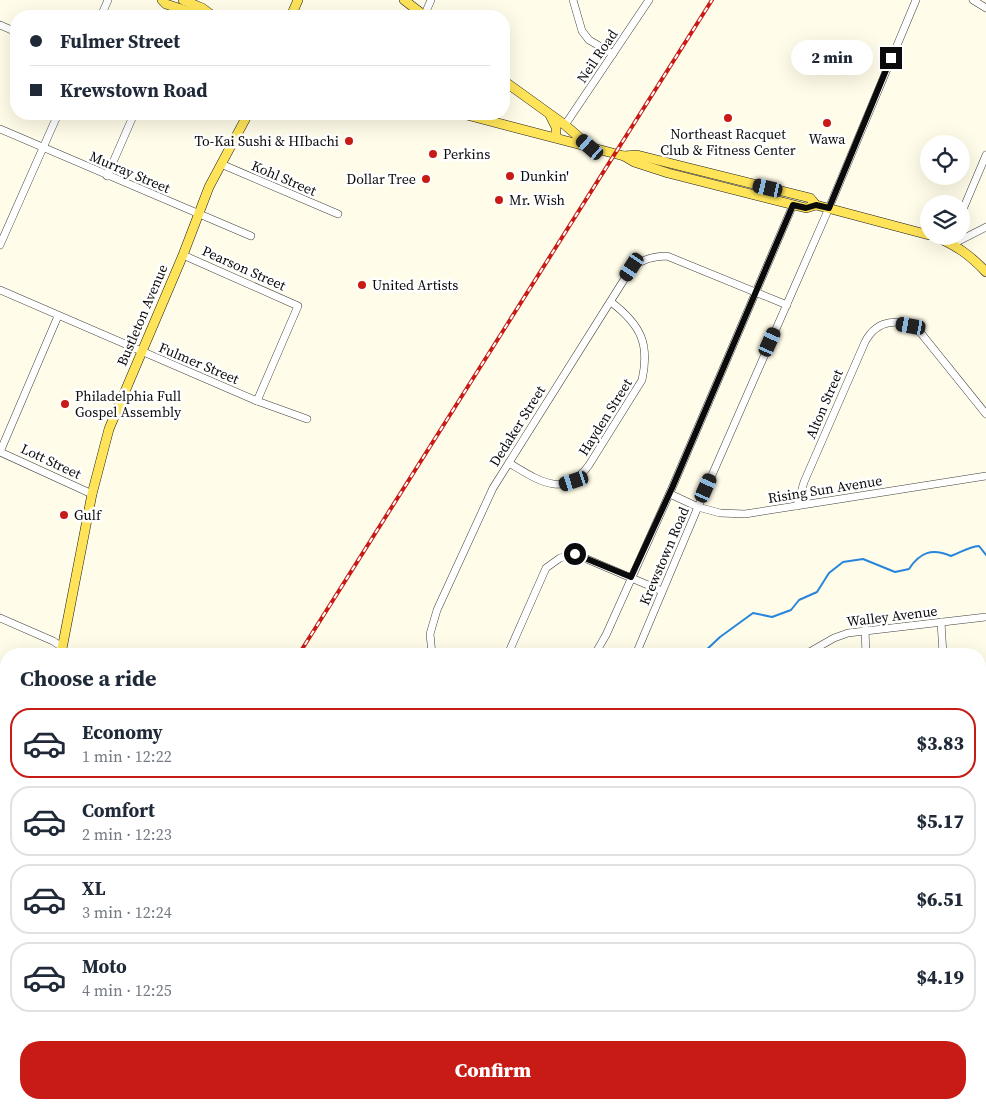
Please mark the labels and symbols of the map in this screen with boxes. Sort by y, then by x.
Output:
street label: Neil Road [572,25,622,87]
callout: 2 min [791,40,874,76]
route end [880,47,902,69]
marker: Northeast Racquet Club & Fitness Center [722,112,734,124]
marker: Wawa [821,117,833,129]
place label: Northeast Racquet Club & Fitness Center [660,124,796,160]
place label: Wawa [809,129,846,149]
place label: To-Kai Sushi & HIbachi [195,131,339,151]
car [573,131,606,163]
marker: To-Kai Sushi & HIbachi [343,135,355,147]
place label: Perkins [443,144,490,164]
street label: Murray Street [87,146,174,198]
marker: Perkins [427,148,439,160]
street label: Kohl Street [248,155,320,201]
place label: Dunkin' [520,166,569,186]
place label: Dollar Tree [346,169,416,189]
marker: Dunkin' [504,170,516,182]
marker: Dollar Tree [420,173,432,185]
car [751,177,784,199]
place label: Mr. Wish [509,190,565,210]
marker: Mr. Wish [493,194,505,206]
street label: Pearson Street [199,241,289,296]
car [617,250,646,284]
street label: Bustleton Avenue [112,261,172,369]
place label: United Artists [372,275,458,295]
marker: United Artists [356,279,368,291]
car [894,316,927,336]
car [757,325,782,359]
street label: Fulmer Street [156,337,243,389]
street label: Alton Street [800,366,848,442]
street label: Hayden Street [573,374,637,459]
street label: Dedaker Street [484,381,550,470]
place label: Philadelphia Full Gospel Assembly [75,386,182,422]
marker: Philadelphia Full Gospel Assembly [59,398,71,410]
street label: Lott Street [18,438,85,484]
car [557,469,590,493]
street label: Rising Sun Avenue [766,470,884,508]
car [693,471,718,505]
street label: Krewstown Road [634,504,694,608]
place label: Gulf [74,505,102,525]
marker: Gulf [58,509,70,521]
route start [564,543,586,565]
street label: Walley Avenue [845,601,939,631]

